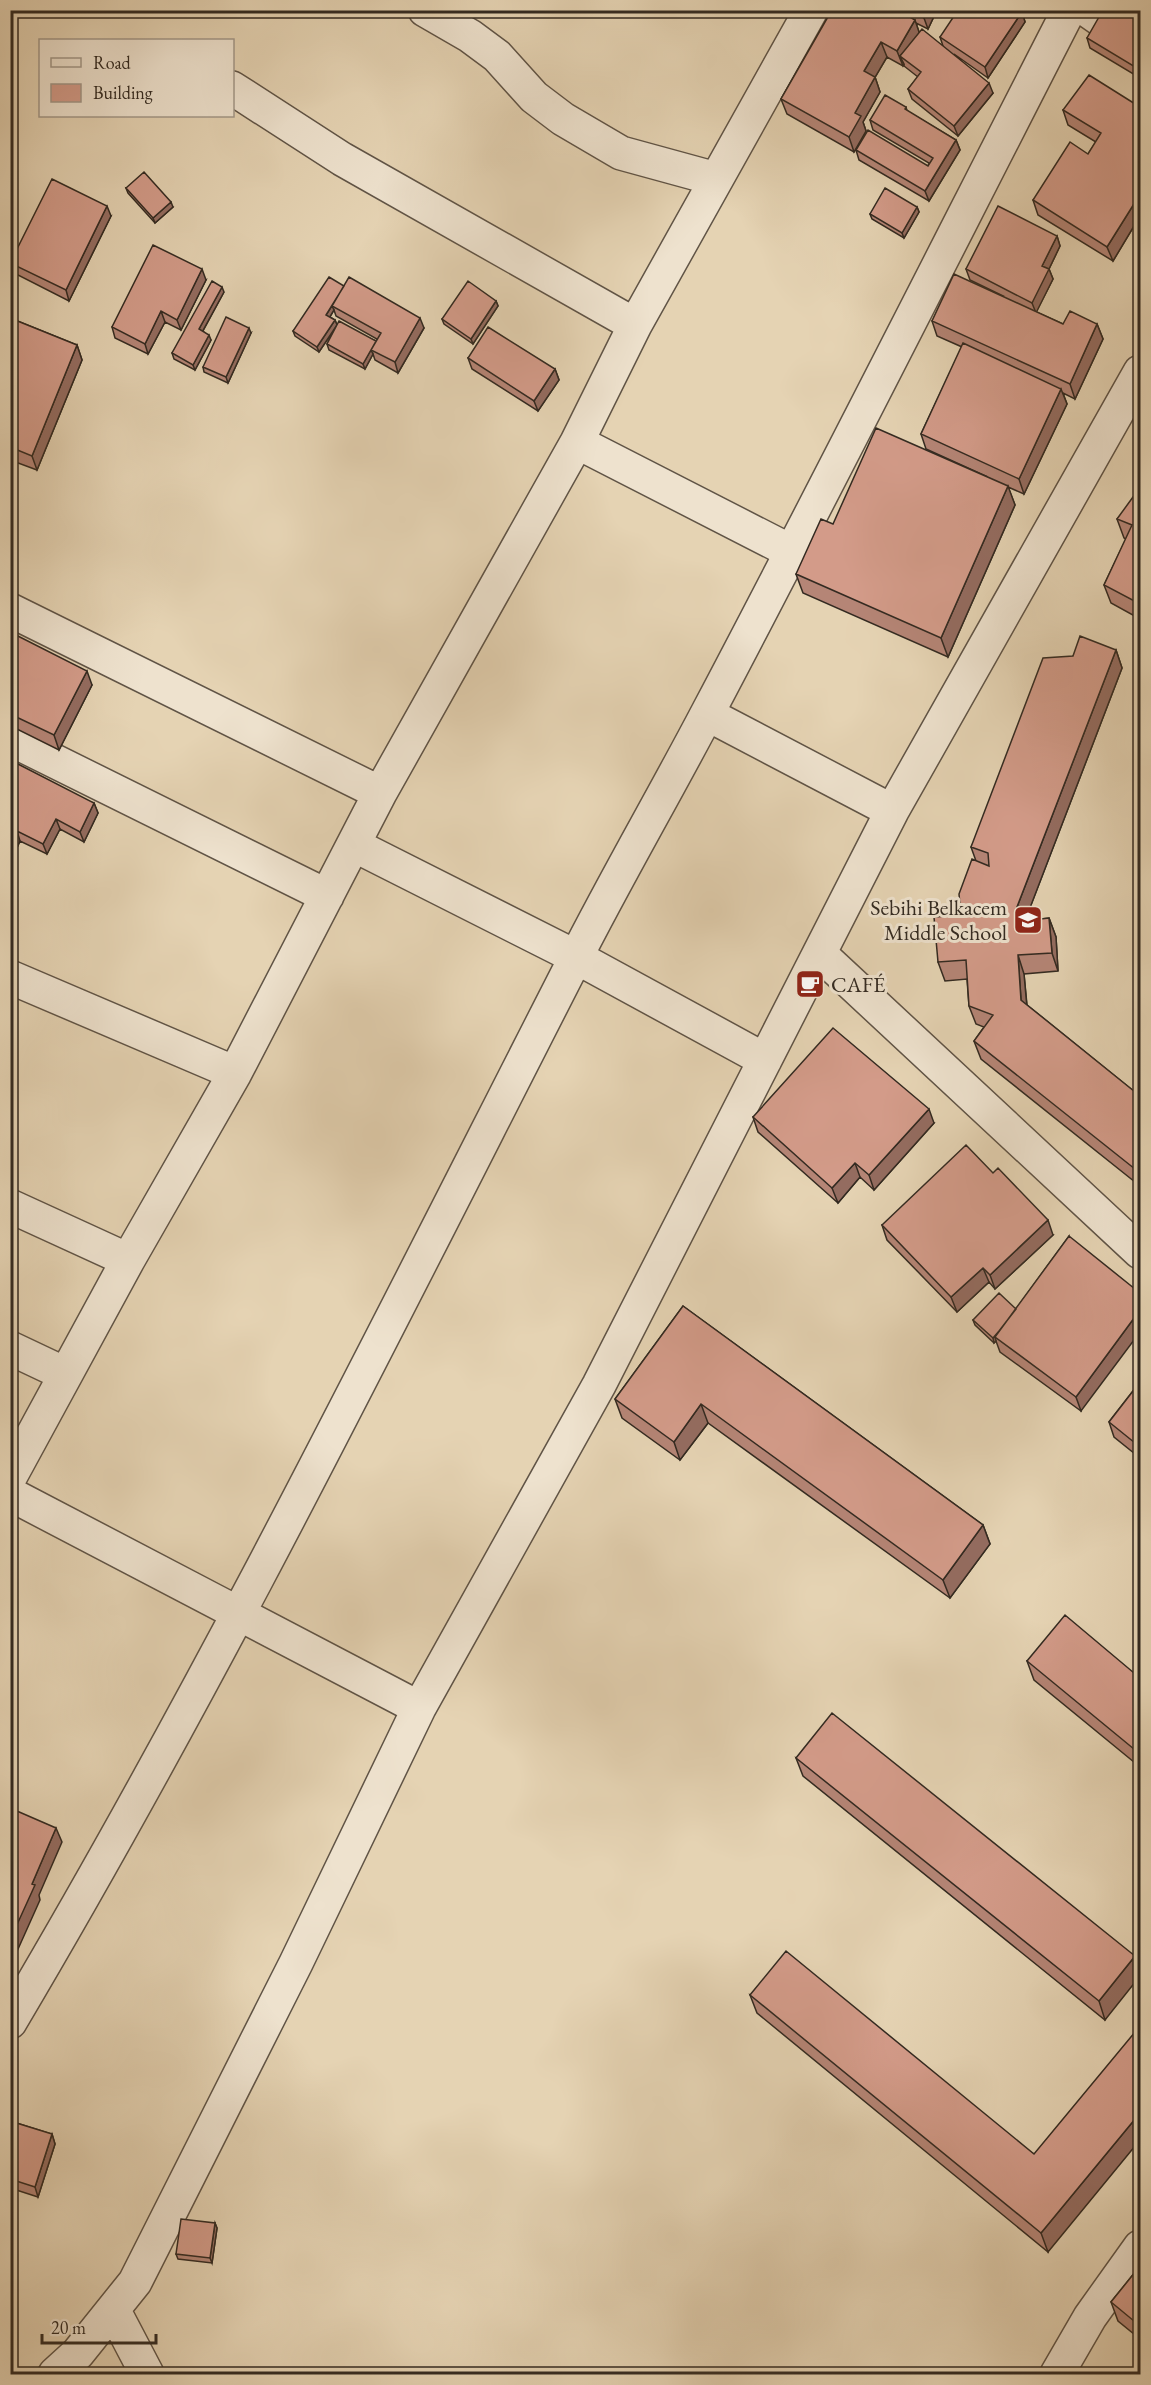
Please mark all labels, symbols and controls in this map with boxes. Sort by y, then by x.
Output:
legend [39,39,234,117]
text: Road [93,51,132,74]
text: Building [93,81,153,104]
place label: Sebihi Belkacem Middle School [870,893,1007,947]
school or university icon: Sebihi Belkacem Middle School [1012,904,1044,936]
cafe icon: CAFÉ [794,968,826,1000]
place label: CAFÉ [831,970,886,999]
scale bar [42,2307,156,2345]
text: 20 m [51,2316,86,2339]

